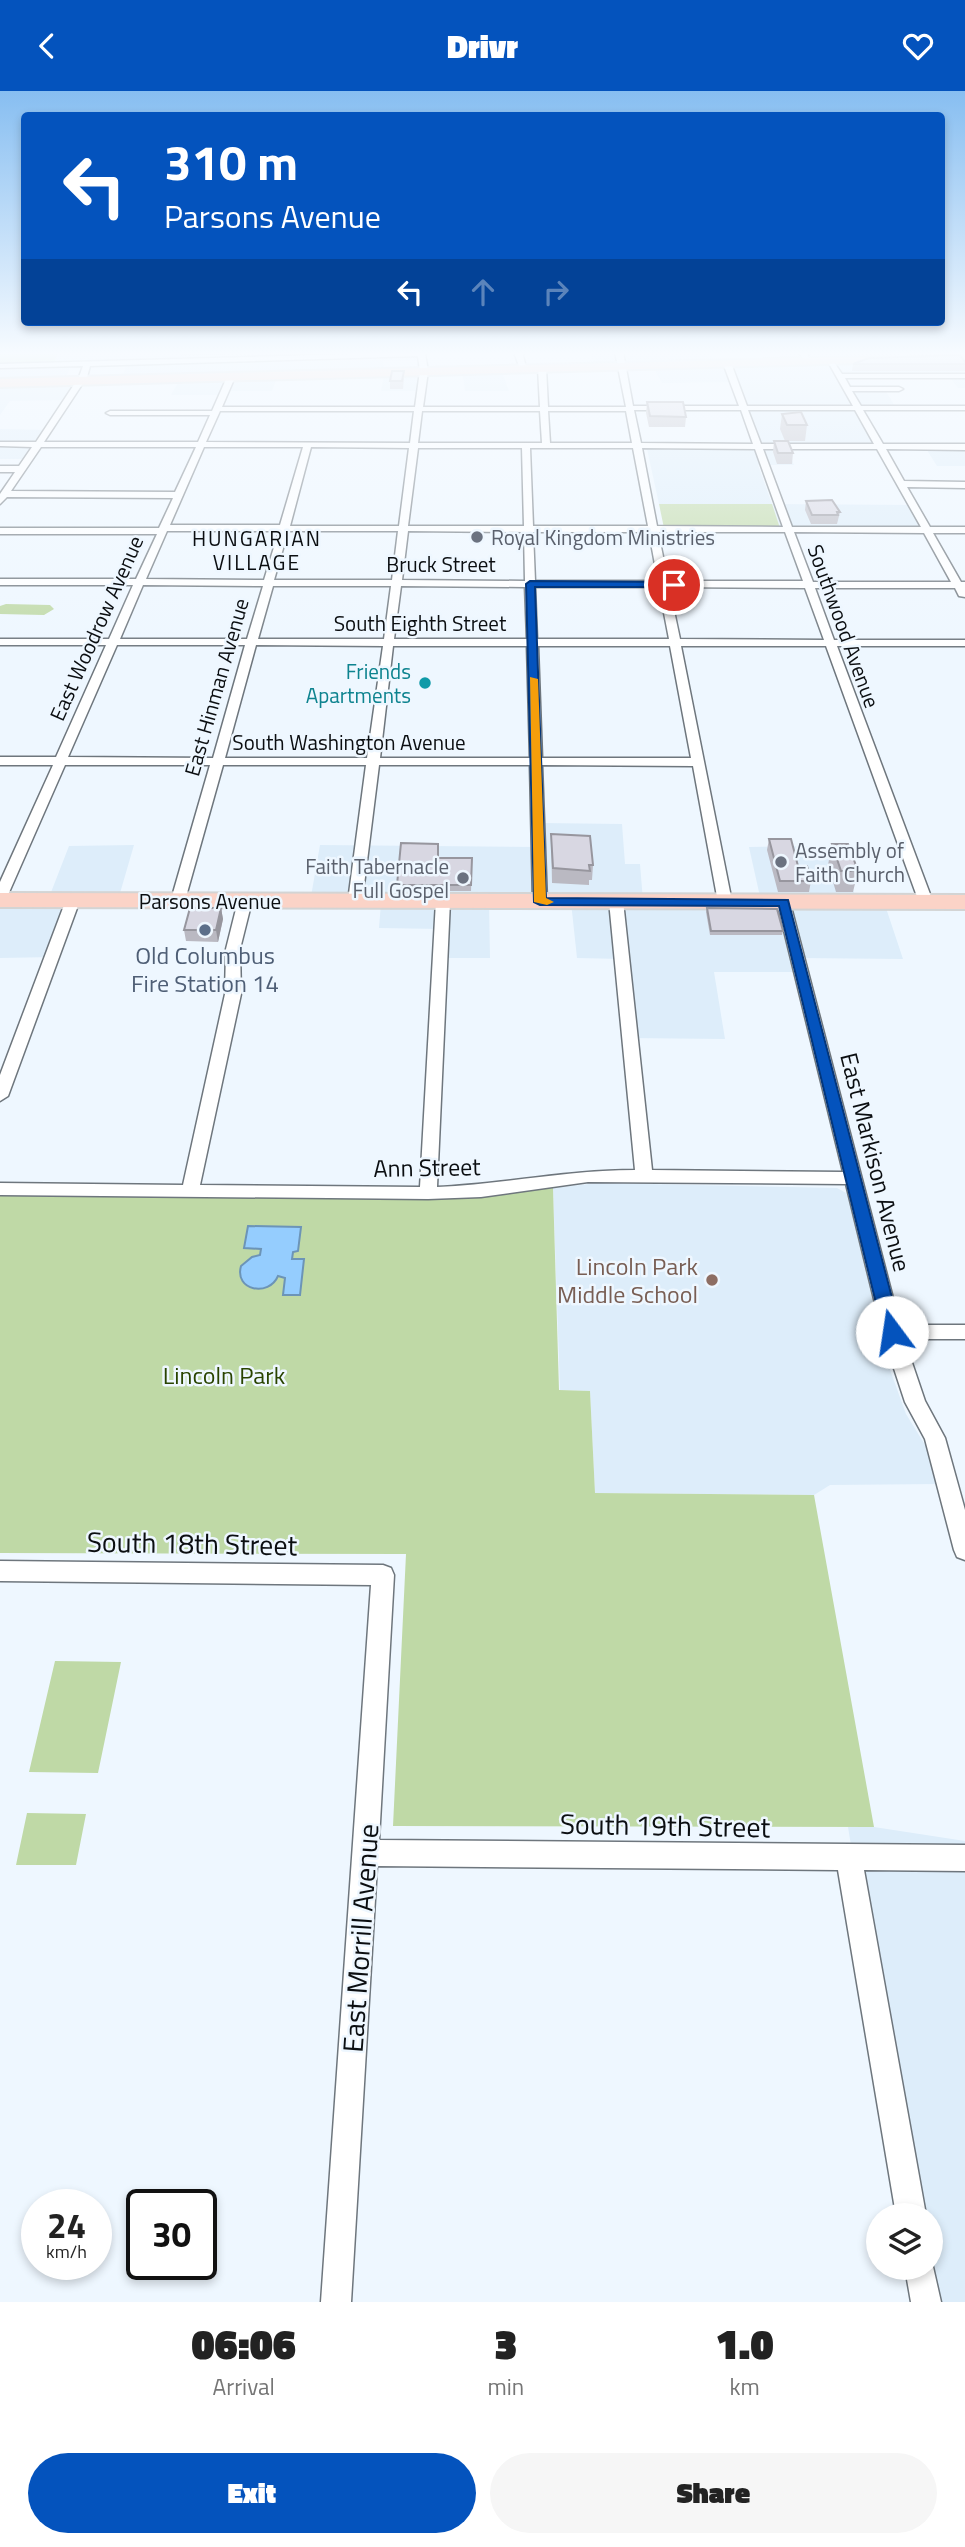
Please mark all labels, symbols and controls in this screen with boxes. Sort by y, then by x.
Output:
text: Drivr [447,22,518,70]
icon: back [28,27,66,65]
icon: heart [899,27,937,65]
text: 310 m [164,124,298,199]
icon: left [49,140,140,231]
text: Parsons Avenue [164,192,381,240]
icon: left [391,273,429,311]
icon: ahead [464,273,502,311]
icon: right [537,273,575,311]
place label: Royal Kingdom Ministries [491,521,715,553]
district label: HUNGARIAN VILLAGE [192,522,322,578]
marker: Royal Kingdom Ministries [469,529,485,545]
street label: East Woodrow Avenue [41,530,151,726]
street label: Southwood Avenue [800,540,888,712]
street label: Bruck Street [386,548,496,580]
pin [644,555,704,615]
icon: arrive [655,566,693,604]
street label: East Hinman Avenue [175,594,257,780]
street label: South Eighth Street [334,607,507,639]
place label: Friends Apartments [306,655,411,711]
marker: Friends Apartments [417,675,433,691]
street label: South Washington Avenue [232,726,466,758]
place label: Assembly of Faith Church [795,834,905,890]
place label: Faith Tabernacle Full Gospel [305,850,449,906]
marker: Assembly of Faith Church [773,854,789,870]
marker: Faith Tabernacle Full Gospel [455,870,471,886]
street label: Parsons Avenue [139,885,281,917]
marker: Old Columbus Fire Station 14 [197,922,213,938]
place label: Old Columbus Fire Station 14 [131,937,279,1001]
street label: East Markison Avenue [831,1049,921,1275]
street label: Ann Street [373,1148,481,1186]
place label: Lincoln Park Middle School [557,1248,699,1312]
marker: Lincoln Park Middle School [704,1272,720,1288]
position arrow [855,1295,929,1369]
park label: Lincoln Park [163,1357,286,1393]
street label: South 18th Street [86,1520,298,1566]
street label: South 19th Street [559,1802,771,1848]
street label: East Morrill Avenue [331,1822,389,2054]
speed limit sign: 30 [126,2189,217,2280]
text: 24 [47,2198,86,2252]
map controls [866,2203,943,2280]
button: layers [866,2203,943,2280]
text: km/h [46,2238,87,2265]
text: 06:06 [191,2311,296,2375]
text: 3 [494,2311,517,2375]
text: 1.0 [715,2311,774,2375]
text: Arrival [213,2369,275,2404]
text: min [487,2369,524,2404]
text: km [729,2369,760,2404]
button: Exit [28,2453,476,2533]
button: Share [490,2453,937,2533]

